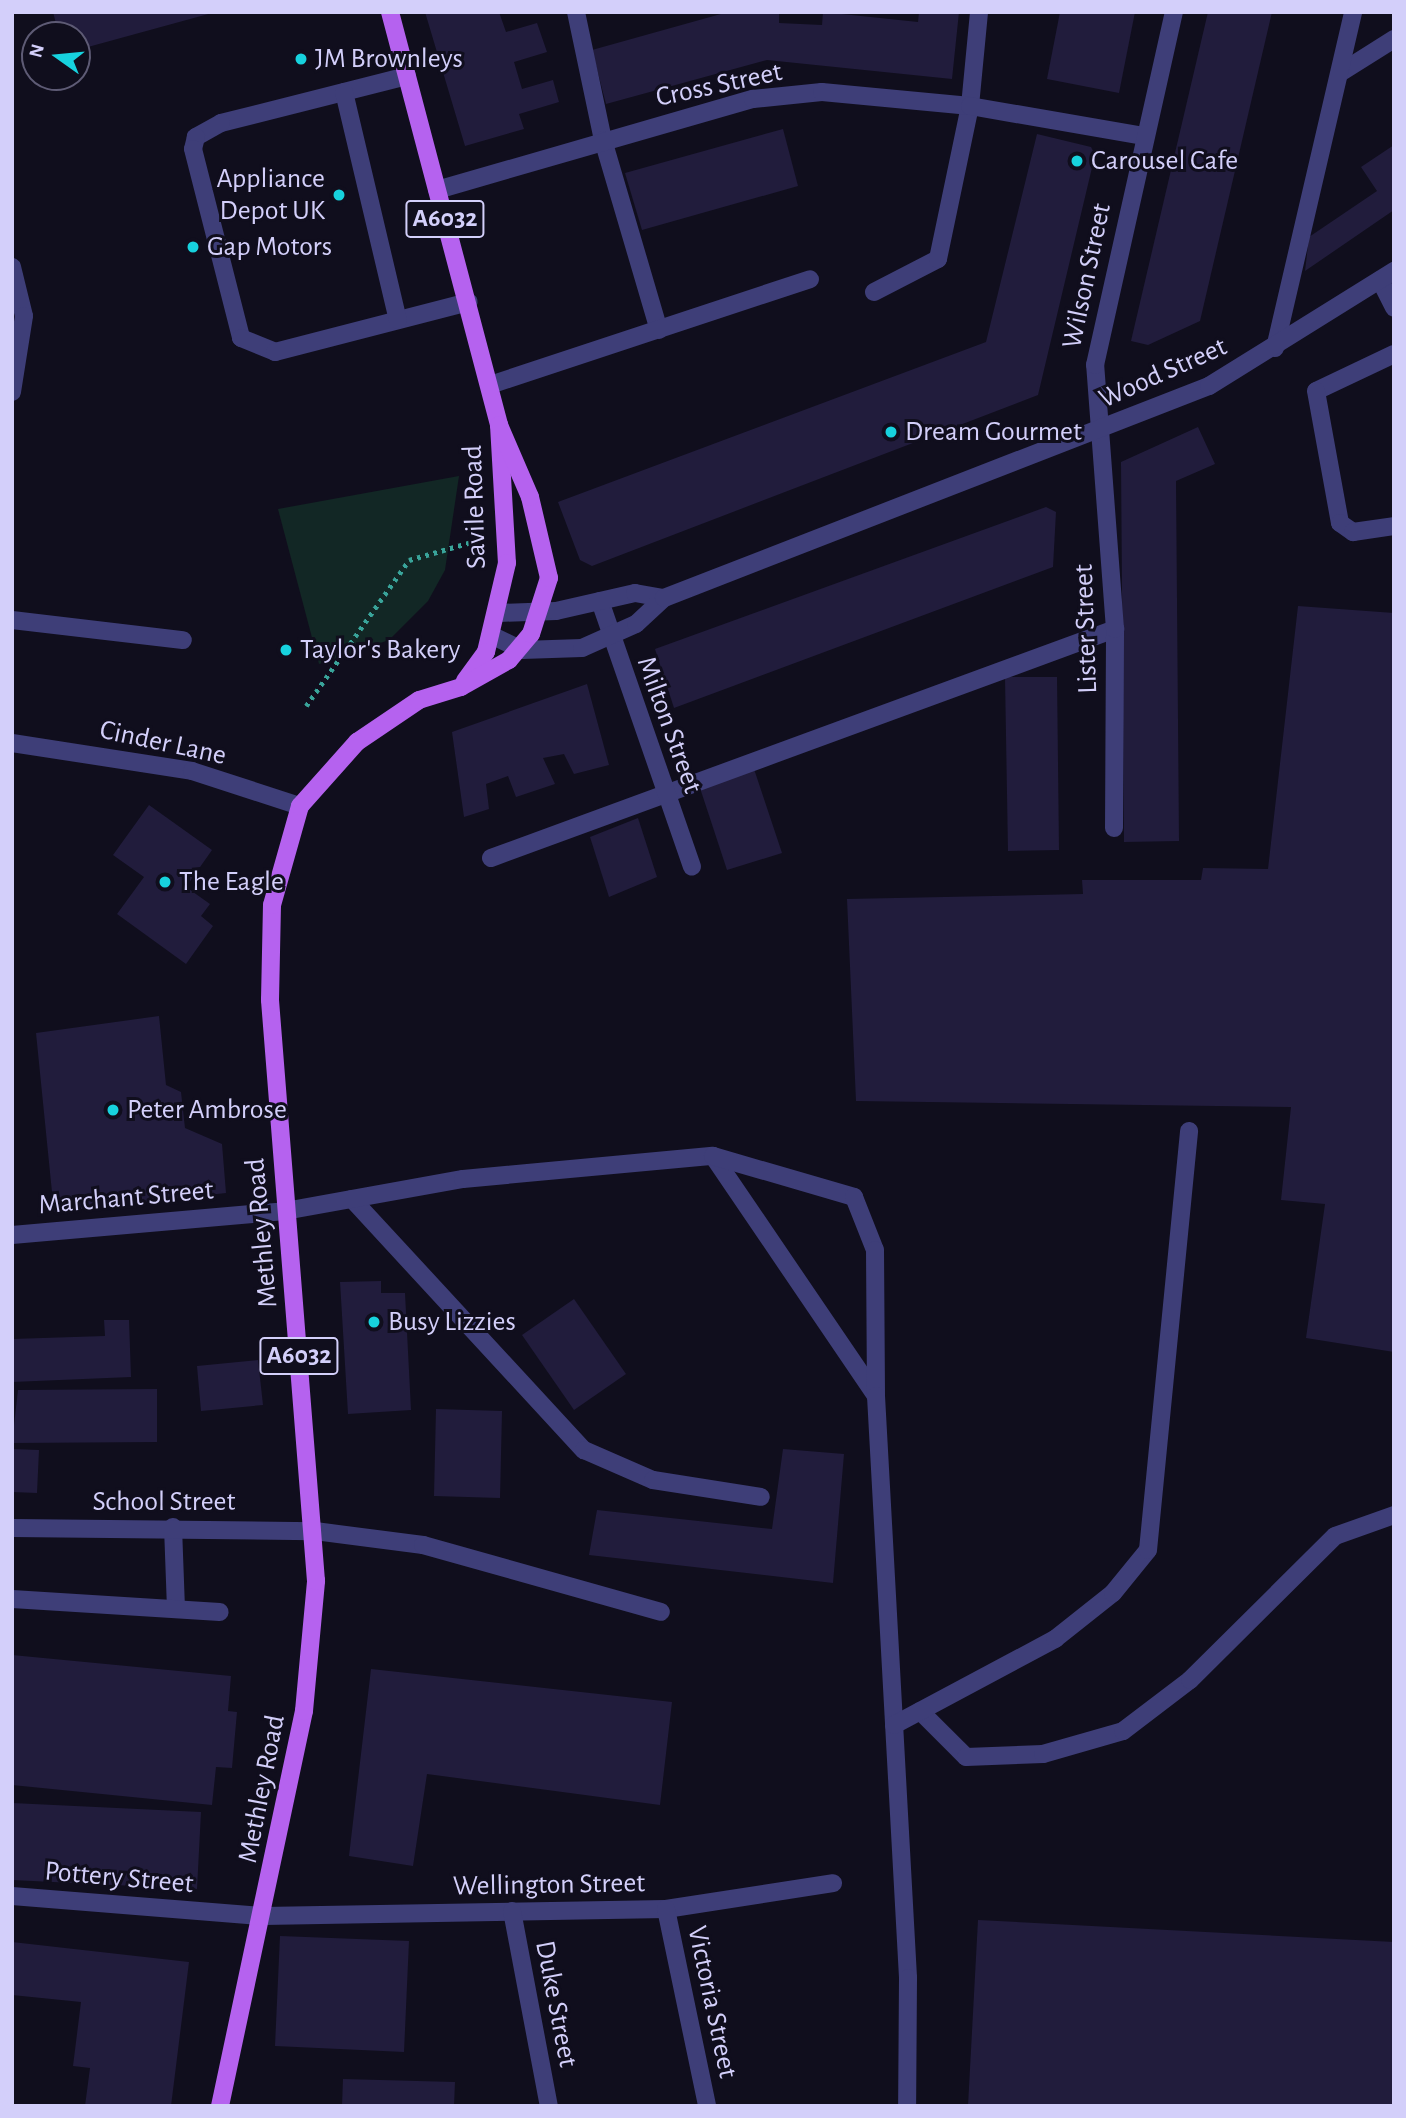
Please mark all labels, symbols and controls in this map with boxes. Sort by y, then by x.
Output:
north arrow [21,21,91,91]
text: N [26,42,48,60]
place label: JM Brownleys [315,42,463,76]
marker: JM Brownleys [293,51,309,67]
street label: Cross Street [653,55,785,115]
place label: Carousel Cafe [1091,144,1238,178]
marker: Carousel Cafe [1069,153,1085,169]
place label: Appliance Depot UK [216,162,325,228]
marker: Appliance Depot UK [331,187,347,203]
road number: A6032 [405,196,485,242]
street label: Wilson Street [1055,200,1119,352]
place label: Gap Motors [207,230,332,264]
marker: Gap Motors [185,239,201,255]
street label: Wood Street [1094,330,1232,416]
place label: Dream Gourmet [905,415,1082,449]
marker: Dream Gourmet [883,424,899,440]
street label: Savile Road [456,444,494,570]
street label: Lister Street [1067,564,1105,694]
place label: Taylor's Bakery [300,633,461,667]
marker: Taylor's Bakery [278,642,294,658]
street label: Milton Street [629,652,709,798]
street label: Cinder Lane [97,713,229,773]
place label: The Eagle [179,865,284,899]
marker: The Eagle [157,874,173,890]
place label: Peter Ambrose [127,1093,287,1127]
marker: Peter Ambrose [105,1102,121,1118]
street label: Methley Road [239,1157,285,1309]
street label: Marchant Street [37,1174,215,1222]
place label: Busy Lizzies [388,1305,516,1339]
marker: Busy Lizzies [366,1314,382,1330]
road number: A6032 [259,1334,339,1378]
street label: School Street [93,1485,235,1519]
street label: Methley Road [231,1712,293,1866]
street label: Pottery Street [43,1855,195,1901]
street label: Wellington Street [453,1867,645,1903]
street label: Victoria Street [679,1923,745,2081]
street label: Duke Street [527,1938,585,2070]

